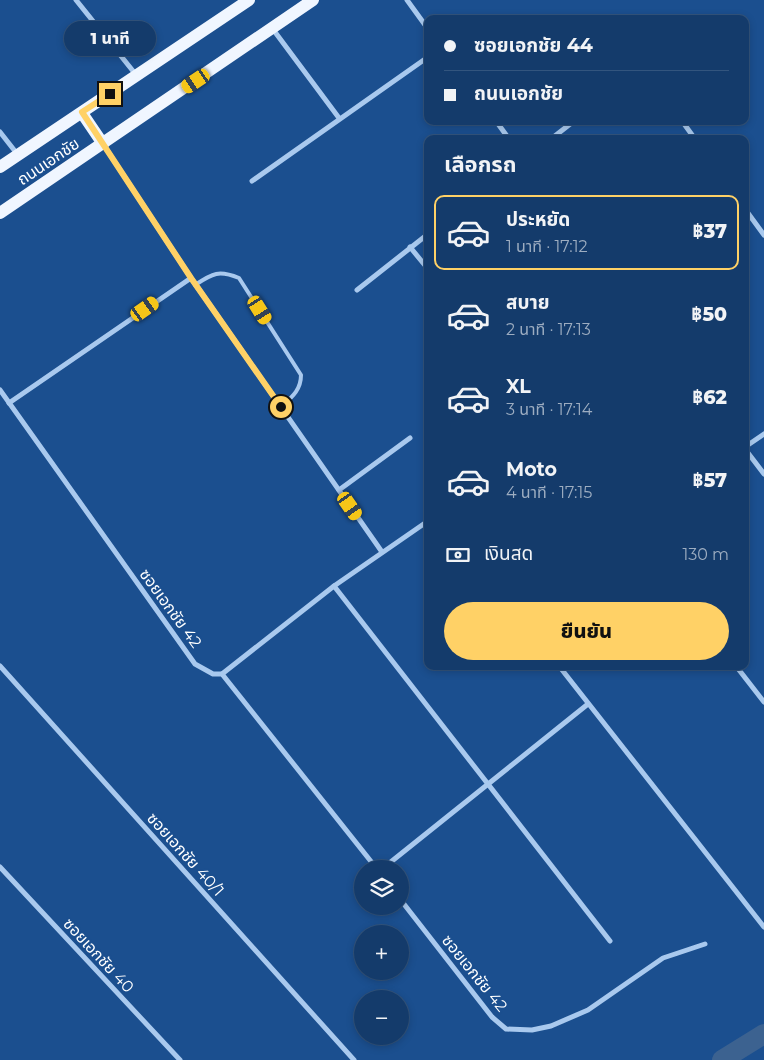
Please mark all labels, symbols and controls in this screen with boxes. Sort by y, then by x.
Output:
callout: 1 นาที [64,22,156,56]
text: 1 นาที [90,29,130,48]
text: ซอยเอกชัย 44 [474,34,593,57]
car [179,66,212,96]
text: ถนนเอกชัย [474,82,563,105]
route end [99,83,121,105]
street label: ถนนเอกชัย [14,134,83,189]
text: เลือกรถ [444,151,517,178]
text: ประหยัด [506,208,570,231]
icon: car [446,210,491,255]
text: ฿37 [693,220,727,243]
text: 1 นาที · 17:12 [506,237,588,256]
text: สบาย [506,291,550,314]
car [245,293,274,327]
icon: car [446,293,491,338]
car [128,294,161,324]
text: ฿50 [691,303,727,326]
text: 2 นาที · 17:13 [506,320,591,339]
text: XL [506,375,531,398]
icon: car [446,376,491,421]
text: ฿62 [692,386,727,409]
route start [270,396,292,418]
text: 3 นาที · 17:14 [506,400,592,419]
text: Moto [506,458,557,481]
icon: car [446,459,491,504]
text: ฿57 [693,469,727,492]
text: 4 นาที · 17:15 [506,483,592,502]
car [335,489,364,523]
icon: cash [444,541,472,569]
text: เงินสด [484,542,533,565]
text: 130 m [682,545,729,564]
street label: ซอยเอกชัย 42 [136,565,206,652]
button: ยืนยัน [444,602,729,660]
street label: ซอยเอกชัย 40/1 [143,809,228,900]
map controls [354,860,409,1045]
button: layers [354,860,409,915]
street label: ซอยเอกชัย 40 [59,914,138,996]
button: + [354,925,409,980]
street label: ซอยเอกชัย 42 [438,931,511,1015]
button: − [354,990,409,1045]

